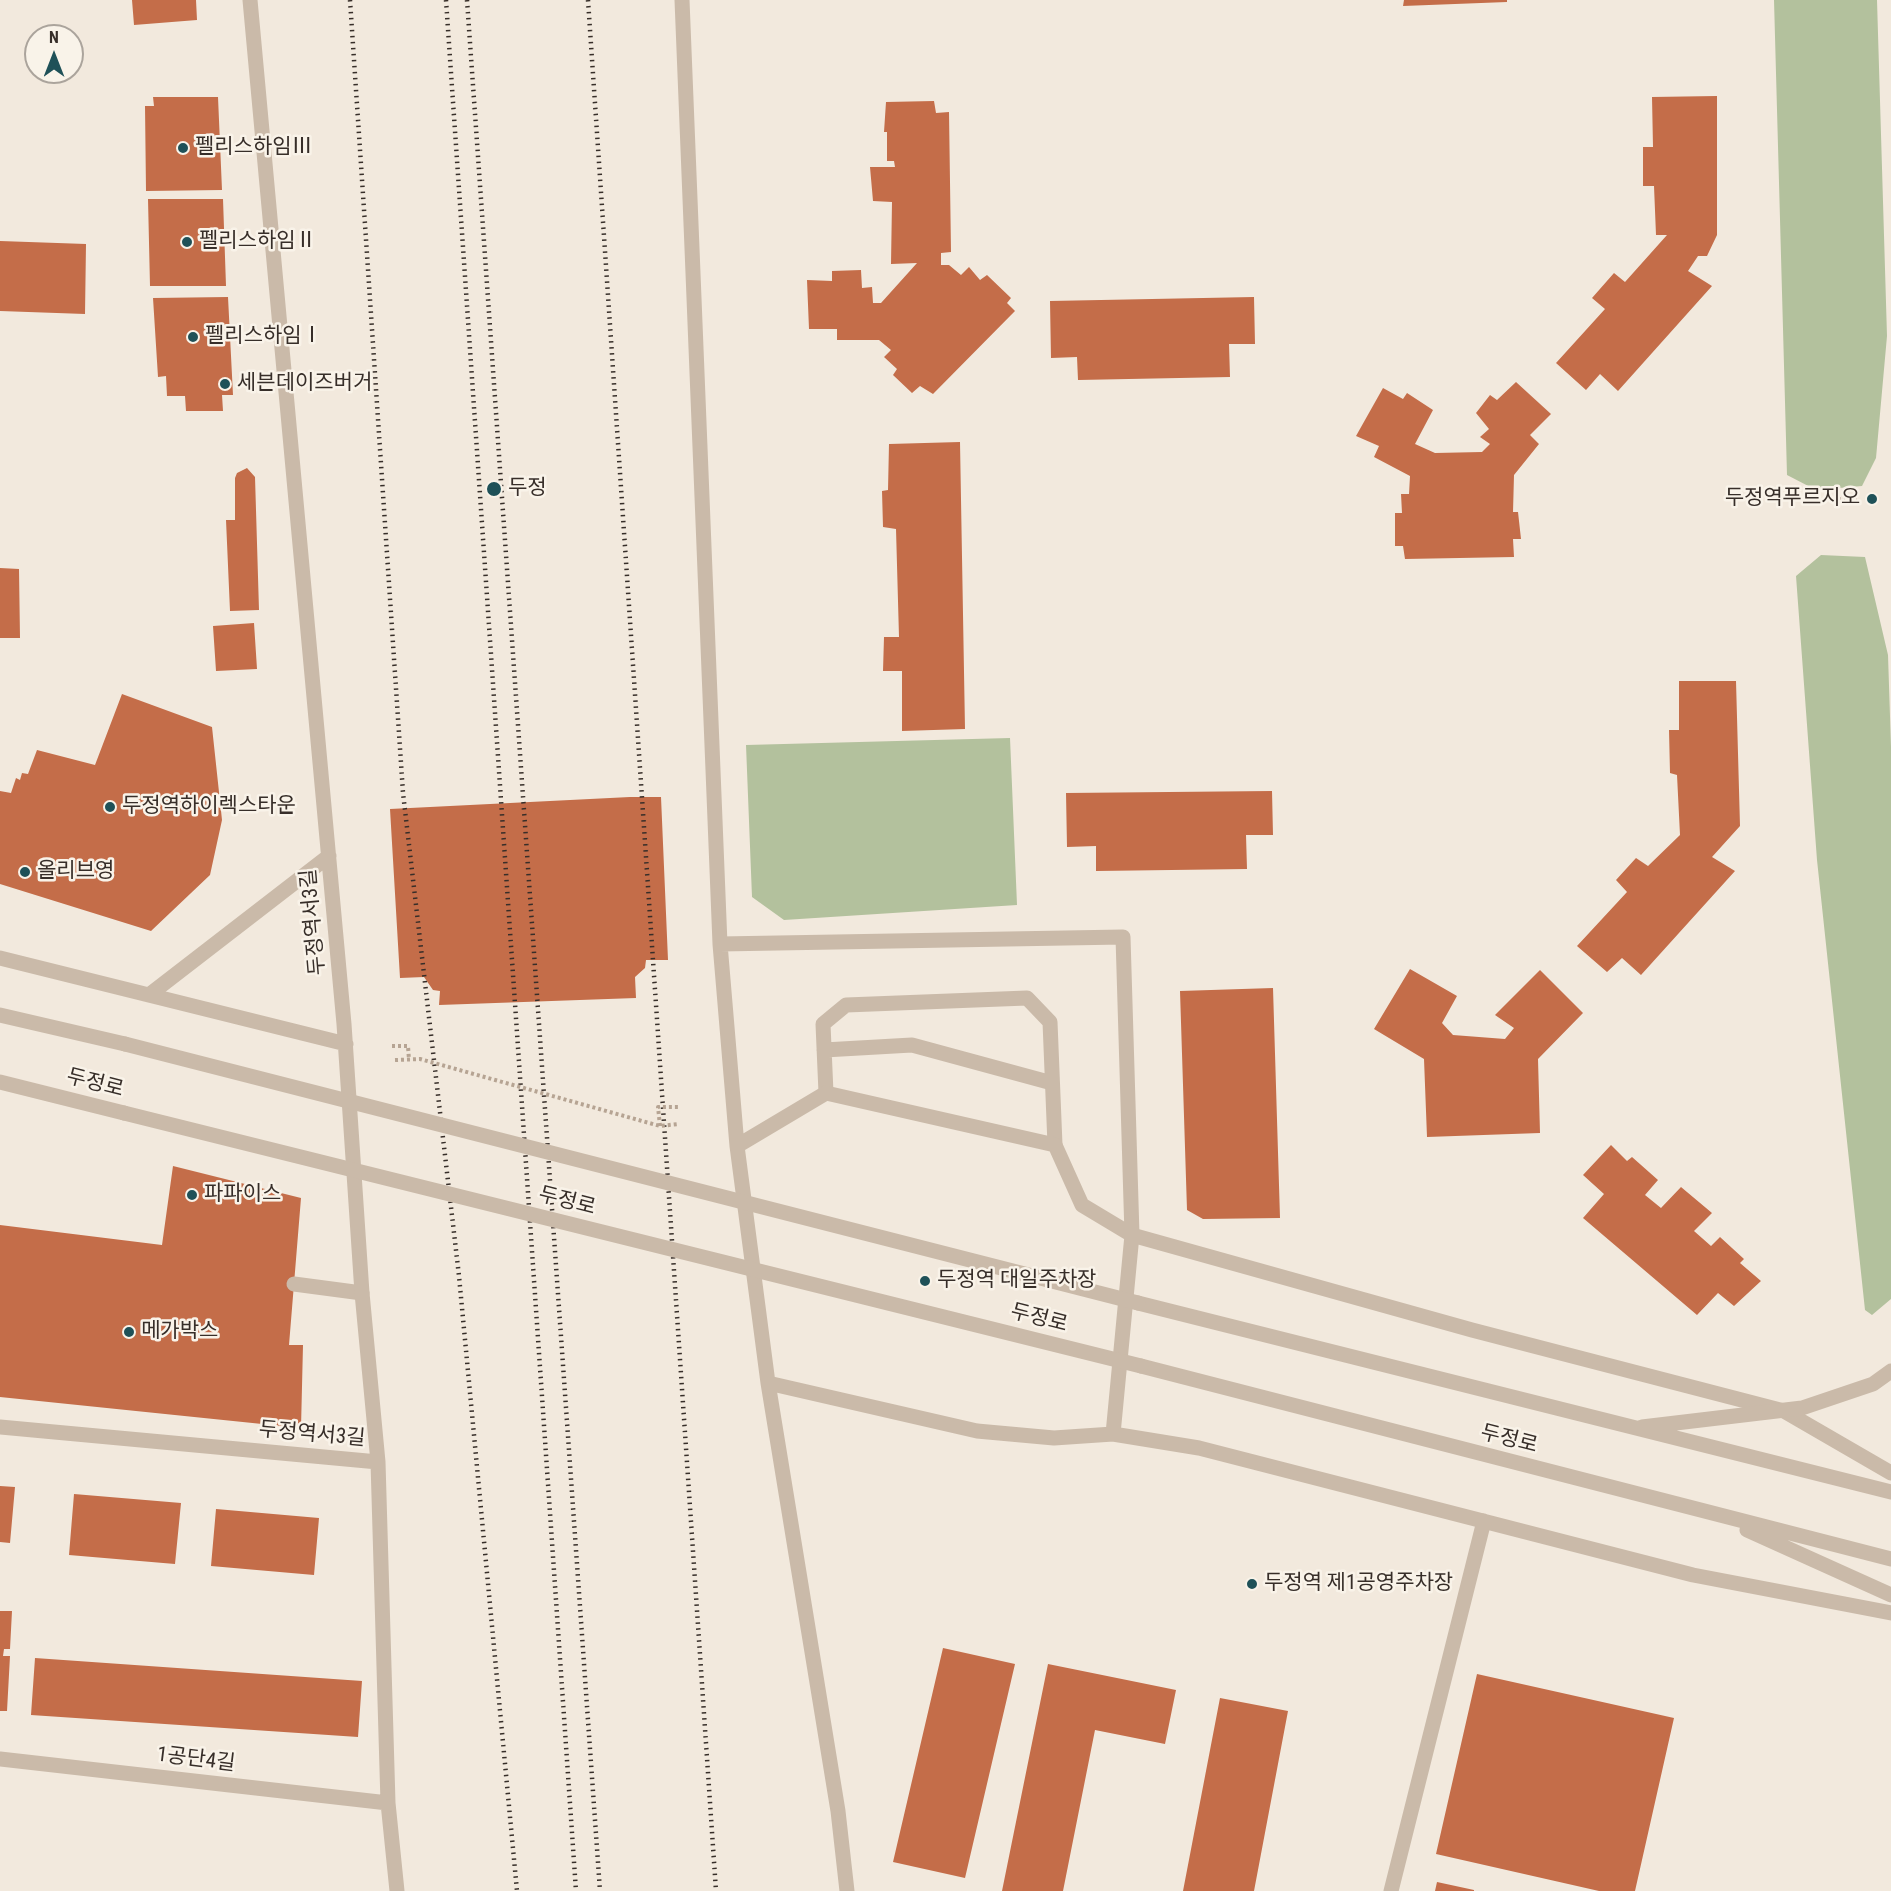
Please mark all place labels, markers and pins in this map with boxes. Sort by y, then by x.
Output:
place label: 펠리스하임Ⅲ [195,135,313,161]
marker: 펠리스하임Ⅲ [176,141,190,155]
place label: 펠리스하임Ⅱ [199,229,317,255]
marker: 펠리스하임Ⅱ [180,235,194,249]
place label: 펠리스하임Ⅰ [205,324,323,350]
marker: 펠리스하임Ⅰ [186,330,200,344]
place label: 세븐데이즈버거 [237,371,372,397]
marker: 세븐데이즈버거 [218,377,232,391]
place label: 두정 [508,476,547,502]
marker: 두정 [485,480,503,498]
place label: 두정역푸르지오 [1725,486,1860,512]
marker: 두정역푸르지오 [1865,492,1879,506]
place label: 두정역하이렉스타운 [122,794,296,820]
marker: 두정역하이렉스타운 [103,800,117,814]
place label: 올리브영 [37,859,114,885]
marker: 올리브영 [18,865,32,879]
place label: 파파이스 [204,1182,281,1208]
marker: 파파이스 [185,1188,199,1202]
place label: 두정역 대일주차장 [937,1268,1096,1294]
marker: 두정역 대일주차장 [918,1274,932,1288]
place label: 메가박스 [141,1319,218,1345]
marker: 메가박스 [122,1325,136,1339]
place label: 두정역 제1공영주차장 [1264,1571,1453,1597]
marker: 두정역 제1공영주차장 [1245,1577,1259,1591]

